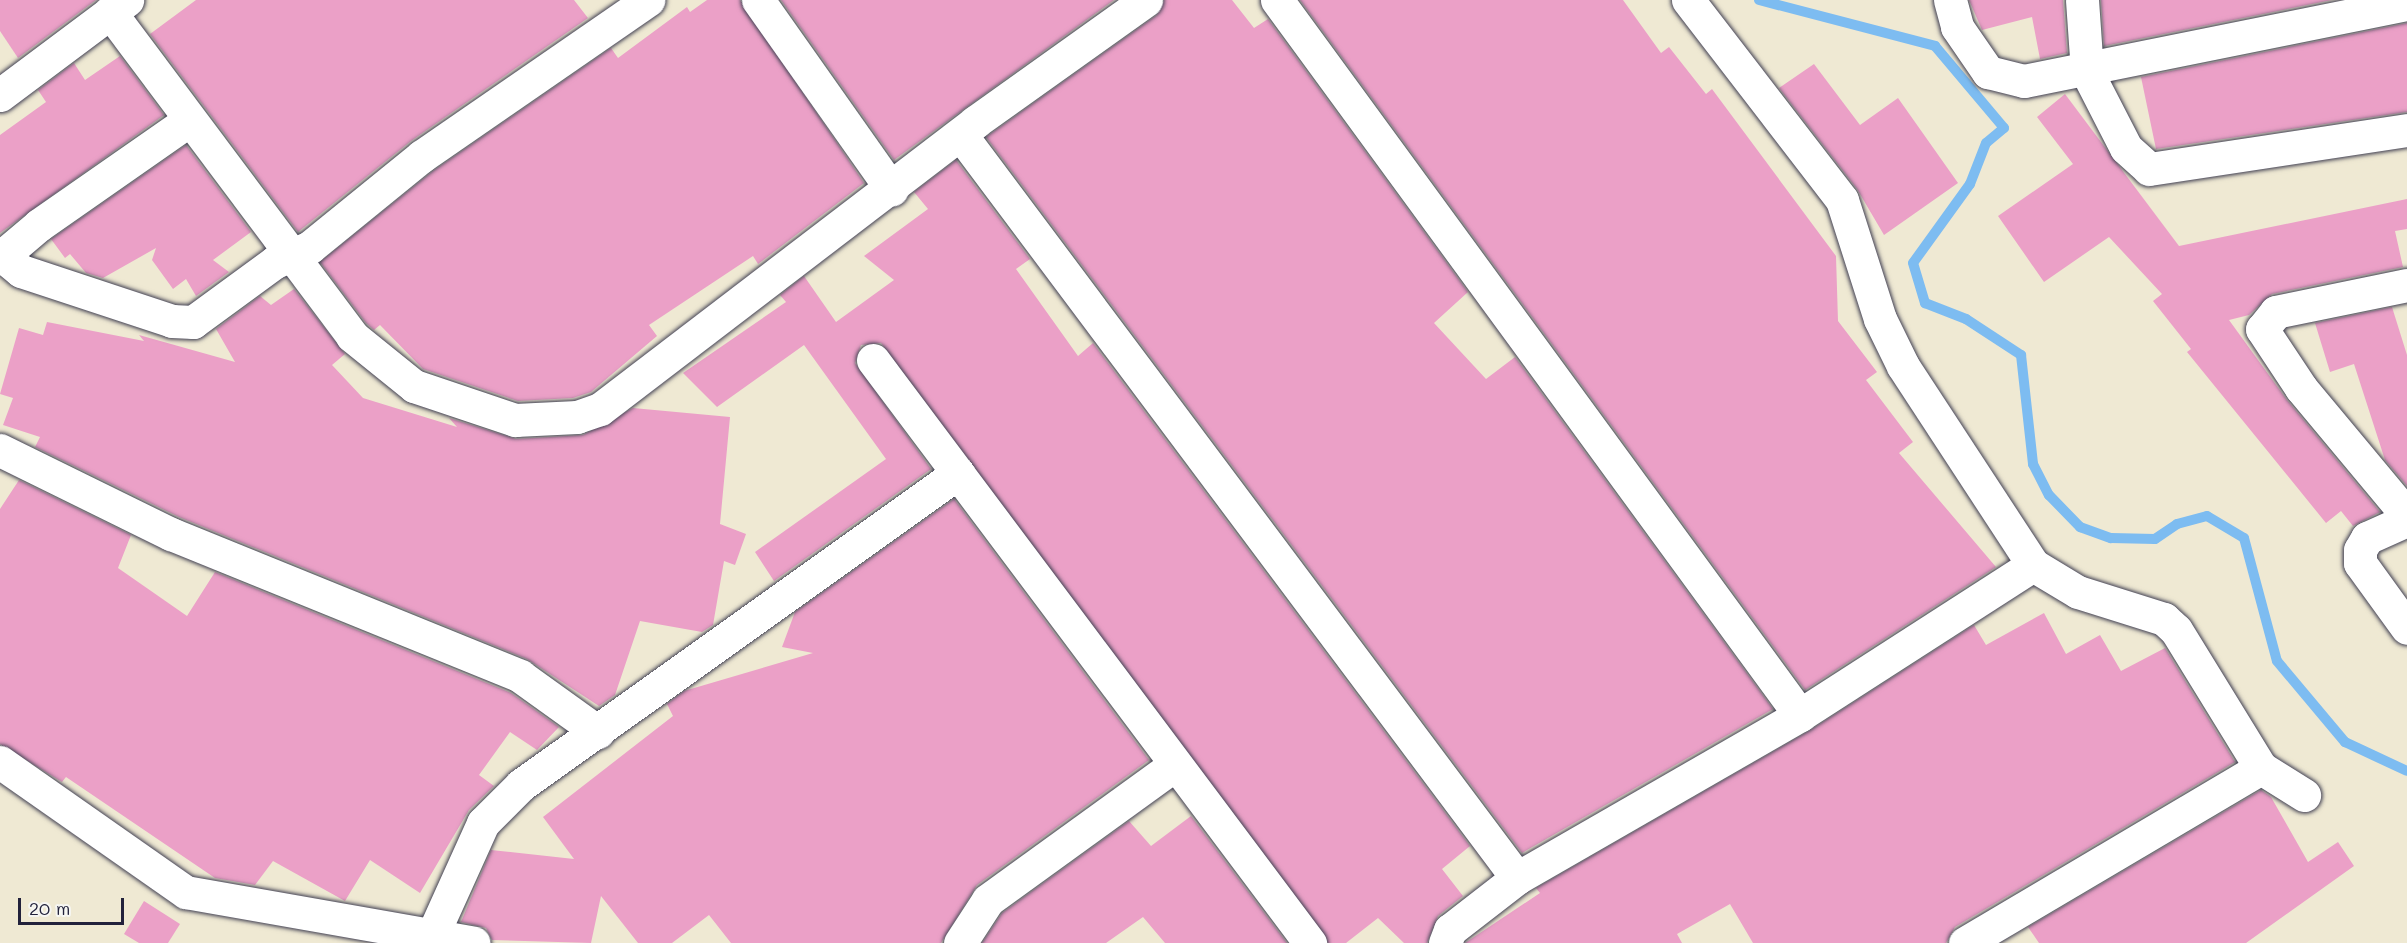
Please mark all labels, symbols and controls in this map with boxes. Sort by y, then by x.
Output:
scale bar [21,886,128,924]
text: 20 m [29,896,70,920]

